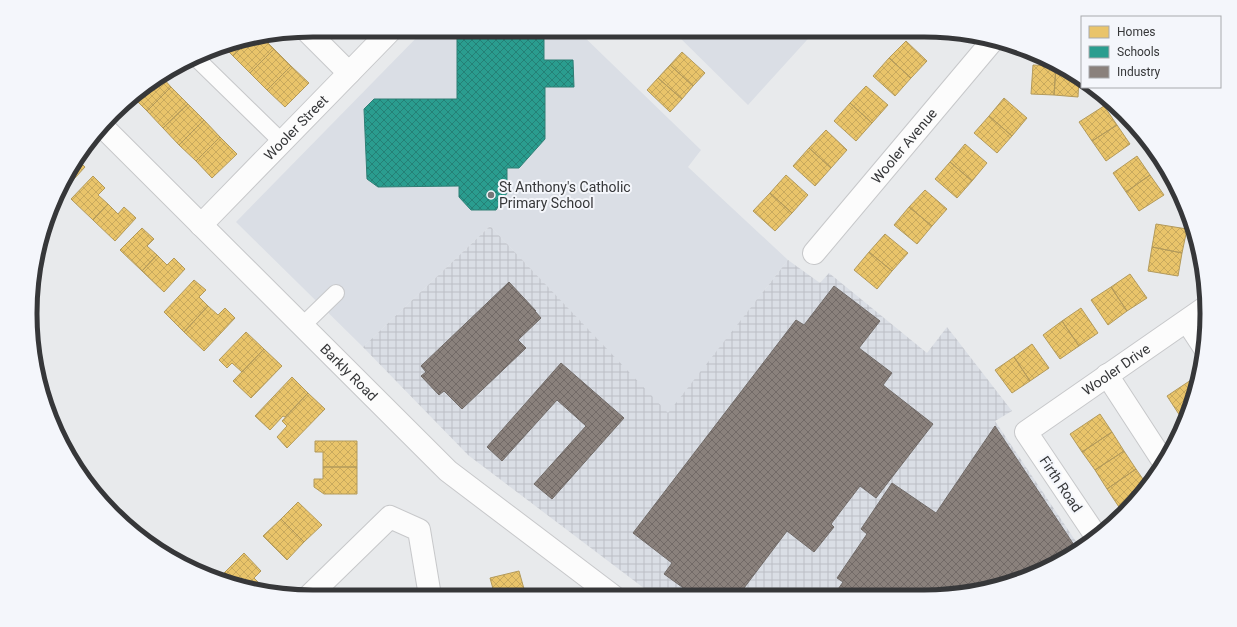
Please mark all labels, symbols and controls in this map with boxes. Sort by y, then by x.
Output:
legend [1081,16,1221,88]
text: Homes [1117,25,1155,39]
text: Schools [1117,45,1160,59]
text: Industry [1117,65,1161,79]
street label: Wooler Street [261,92,331,163]
street label: Wooler Avenue [868,105,940,187]
place label: St Anthony's Catholic Primary School [499,179,631,211]
marker: St Anthony's Catholic Primary School [486,190,496,200]
street label: Wooler Drive [1079,340,1153,398]
street label: Barkly Road [317,341,381,404]
street label: Firth Road [1036,453,1086,515]

